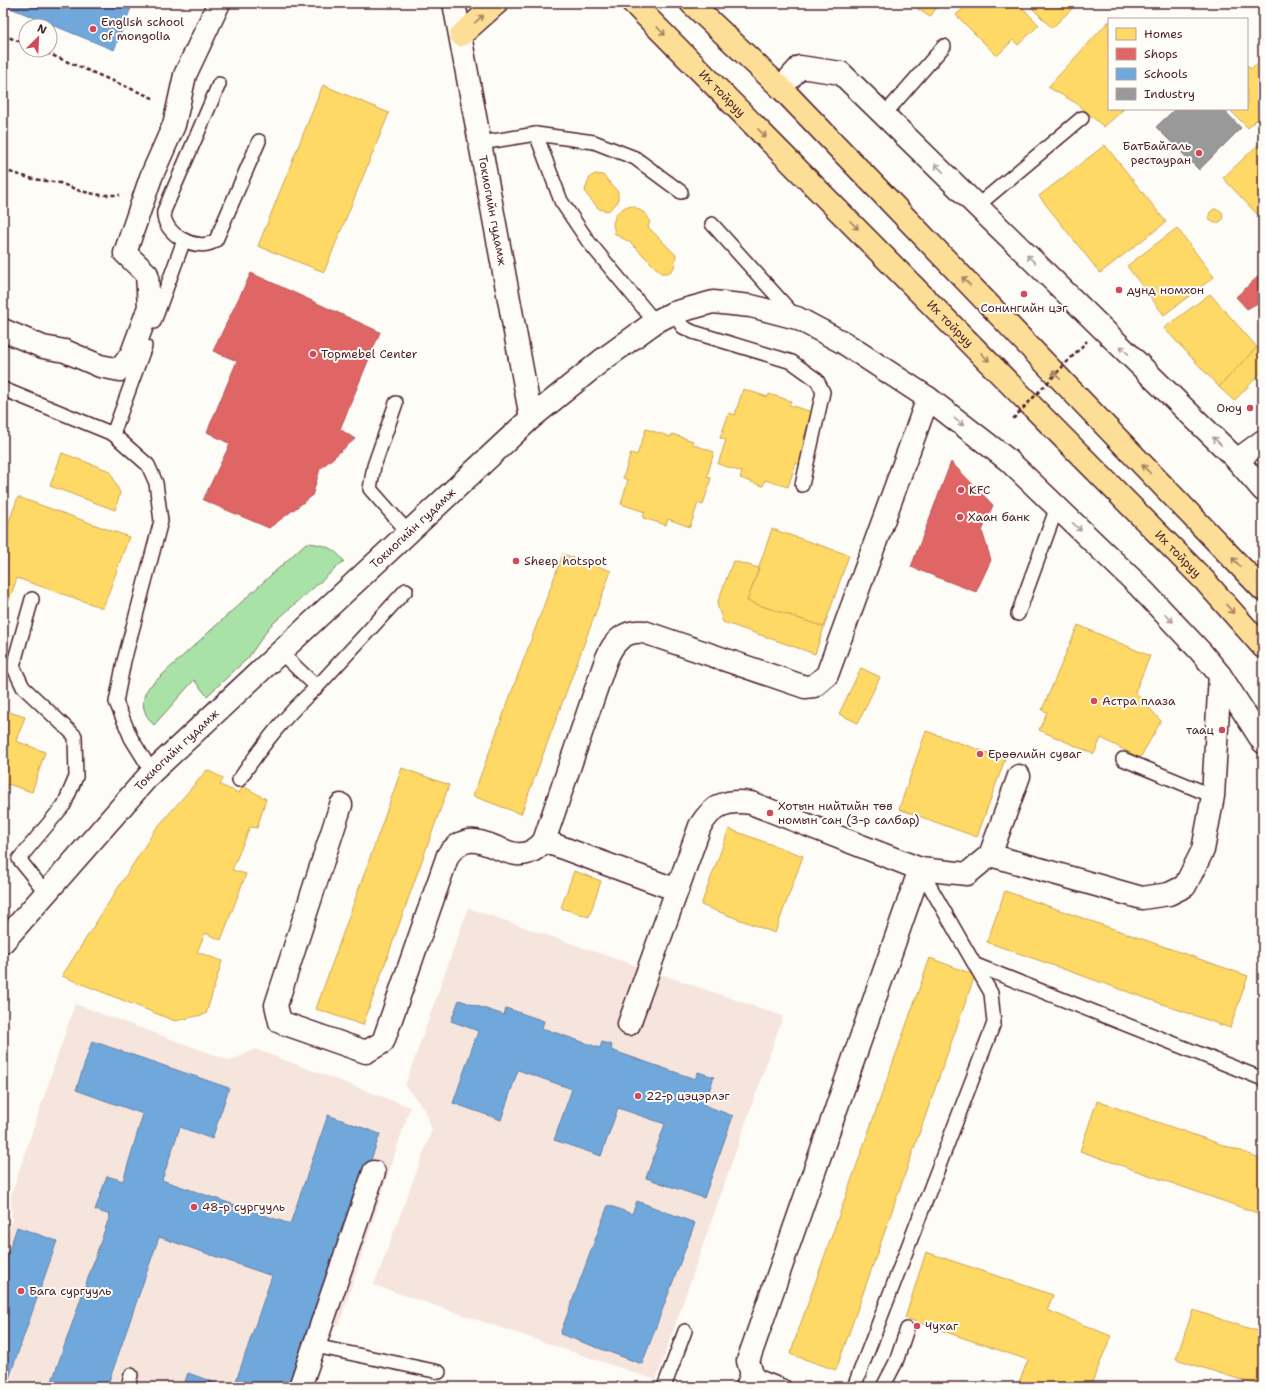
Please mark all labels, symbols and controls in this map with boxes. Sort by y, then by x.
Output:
place label: English school of mongolia [101,14,184,44]
one-way arrow [474,14,484,24]
north arrow [18,18,58,58]
legend [1108,18,1248,110]
text: N [35,21,49,38]
marker: English school of mongolia [88,24,98,34]
one-way arrow [656,26,665,36]
text: Homes [1144,26,1183,42]
text: Shops [1144,46,1178,62]
street label: Их тойруу [695,66,749,120]
text: Schools [1144,66,1188,82]
text: Industry [1144,86,1195,102]
one-way arrow [757,128,767,138]
place label: БатБайгаль рестауран [1123,138,1191,168]
marker: БатБайгаль рестауран [1194,148,1204,158]
street label: Токиогийн гудамж [474,154,511,267]
one-way arrow [934,163,944,173]
one-way arrow [849,220,858,230]
one-way arrow [1026,254,1036,264]
one-way arrow [961,276,971,286]
place label: дунд номхон [1127,282,1204,298]
marker: дунд номхон [1114,285,1124,295]
marker: Сонингийн цэг [1019,289,1029,299]
street label: Их тойруу [923,297,977,351]
place label: Сонингийн цэг [980,300,1068,316]
one-way arrow [1119,345,1129,355]
place label: Topmebel Center [321,346,418,362]
marker: Topmebel Center [308,349,318,359]
one-way arrow [980,352,989,362]
one-way arrow [1051,370,1061,380]
place label: Оюу [1216,400,1242,416]
marker: Оюу [1245,403,1255,413]
one-way arrow [953,418,964,426]
one-way arrow [1212,436,1222,446]
one-way arrow [1141,464,1151,474]
place label: KFC [969,482,990,498]
street label: Токиогийн гудамж [367,484,459,572]
marker: KFC [956,485,966,495]
place label: Хаан банк [968,509,1030,525]
marker: Хаан банк [955,512,965,522]
one-way arrow [1072,522,1082,531]
street label: Их тойруу [1151,527,1205,581]
place label: Sheep hotspot [524,553,607,569]
marker: Sheep hotspot [511,556,521,566]
one-way arrow [1231,557,1241,567]
one-way arrow [1225,604,1234,614]
one-way arrow [1165,613,1174,623]
place label: Астра плаза [1102,693,1176,709]
marker: Астра плаза [1089,696,1099,706]
street label: Токиогийн гудамж [131,706,222,794]
place label: таац [1186,722,1215,738]
marker: таац [1217,725,1227,735]
place label: Ерөөлийн суваг [988,746,1082,762]
marker: Ерөөлийн суваг [975,749,985,759]
place label: Хотын нийтийн төв номын сан (3-р салбар) [778,798,920,828]
marker: Хотын нийтийн төв номын сан (3-р салбар) [765,808,775,818]
place label: 22-р цэцэрлэг [646,1088,731,1104]
marker: 22-р цэцэрлэг [633,1091,643,1101]
place label: 48-р сургууль [202,1199,285,1215]
marker: 48-р сургууль [189,1202,199,1212]
place label: Бага сургууль [29,1283,111,1299]
marker: Бага сургууль [16,1286,26,1296]
place label: Чухаг [925,1318,959,1334]
marker: Чухаг [912,1321,922,1331]

